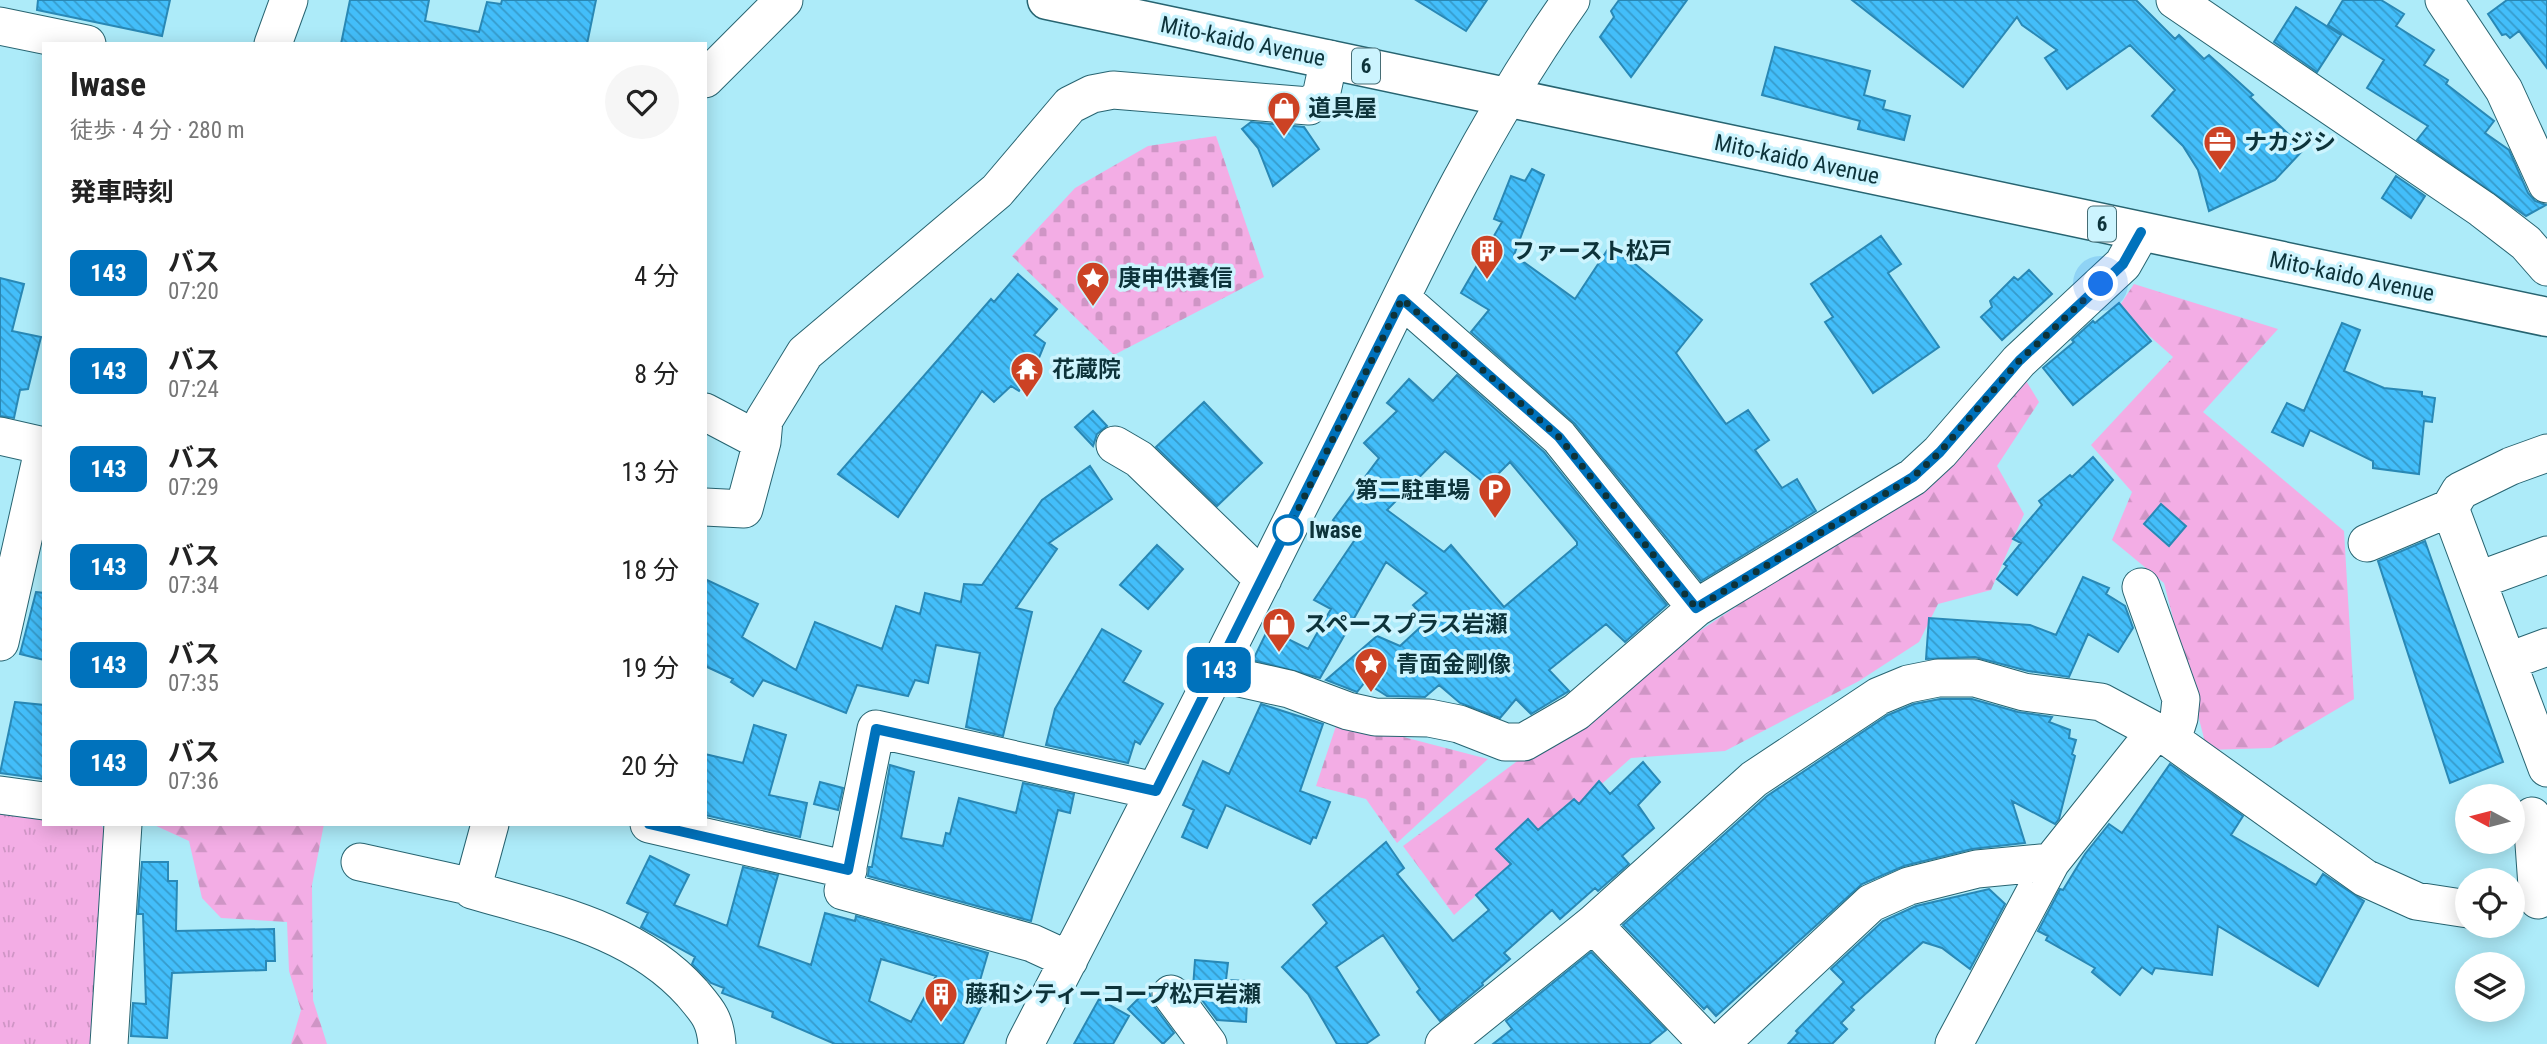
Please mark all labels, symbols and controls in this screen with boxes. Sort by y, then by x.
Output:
street label: Mito-kaido Avenue [1158,11,1328,72]
road number: 6 [1352,48,1380,84]
text: Iwase [70,65,146,104]
button: heart [605,65,679,139]
shop icon: 道具屋 [1265,89,1303,138]
place label: 道具屋 [1308,95,1377,122]
text: 徒歩 · 4 分 · 280 m [70,117,245,144]
office icon: ナカジシ [2201,123,2239,172]
street label: Mito-kaido Avenue [1712,129,1882,190]
place label: ナカジシ [2244,129,2336,156]
text: 発車時刻 [70,177,174,207]
road number: 6 [2088,206,2116,242]
building icon: ファースト松戸 [1468,232,1506,281]
place label: ファースト松戸 [1512,238,1672,265]
street label: Mito-kaido Avenue [2267,246,2437,307]
text: バス [168,247,220,277]
text: 143 [90,259,127,287]
place icon: 庚申供養信 [1074,259,1112,308]
text: 4 分 [634,261,679,291]
place label: 庚申供養信 [1118,265,1233,292]
your location [2083,266,2118,301]
text: 07:20 [168,278,219,305]
text: バス [168,345,220,375]
temple icon: 花蔵院 [1008,350,1046,399]
place label: 花蔵院 [1052,356,1121,383]
text: 143 [90,357,127,385]
text: 8 分 [634,359,679,389]
text: 07:24 [168,376,219,403]
text: バス [168,443,220,473]
text: 143 [90,455,127,483]
text: 13 分 [621,457,679,487]
parking icon: 第二駐車場 [1476,471,1514,520]
text: 07:29 [168,474,219,501]
place label: 第二駐車場 [1355,477,1470,504]
marker: Iwase [1273,515,1303,545]
place label: Iwase [1309,517,1362,544]
text: バス [168,541,220,571]
text: 143 [90,553,127,581]
text: 18 分 [621,555,679,585]
text: 07:34 [168,572,219,599]
shop icon: スペースプラス岩瀬 [1260,605,1298,654]
place label: スペースプラス岩瀬 [1304,611,1508,638]
text: バス [168,639,220,669]
place icon: 青面金剛像 [1352,645,1390,694]
line badge: 143 [1179,647,1259,693]
text: 143 [90,651,127,679]
place label: 青面金剛像 [1396,651,1511,678]
text: 19 分 [621,653,679,683]
text: 143 [1201,656,1237,684]
text: 07:35 [168,670,219,697]
text: バス [168,737,220,767]
text: 143 [90,749,127,777]
text: 20 分 [621,751,679,781]
text: 07:36 [168,768,219,795]
north arrow [2455,784,2525,854]
map controls [2455,784,2525,1022]
button: locate [2455,868,2525,938]
button: layers [2455,952,2525,1022]
building icon: 藤和シティーコープ松戸岩瀬 [922,975,960,1024]
place label: 藤和シティーコープ松戸岩瀬 [965,981,1261,1008]

